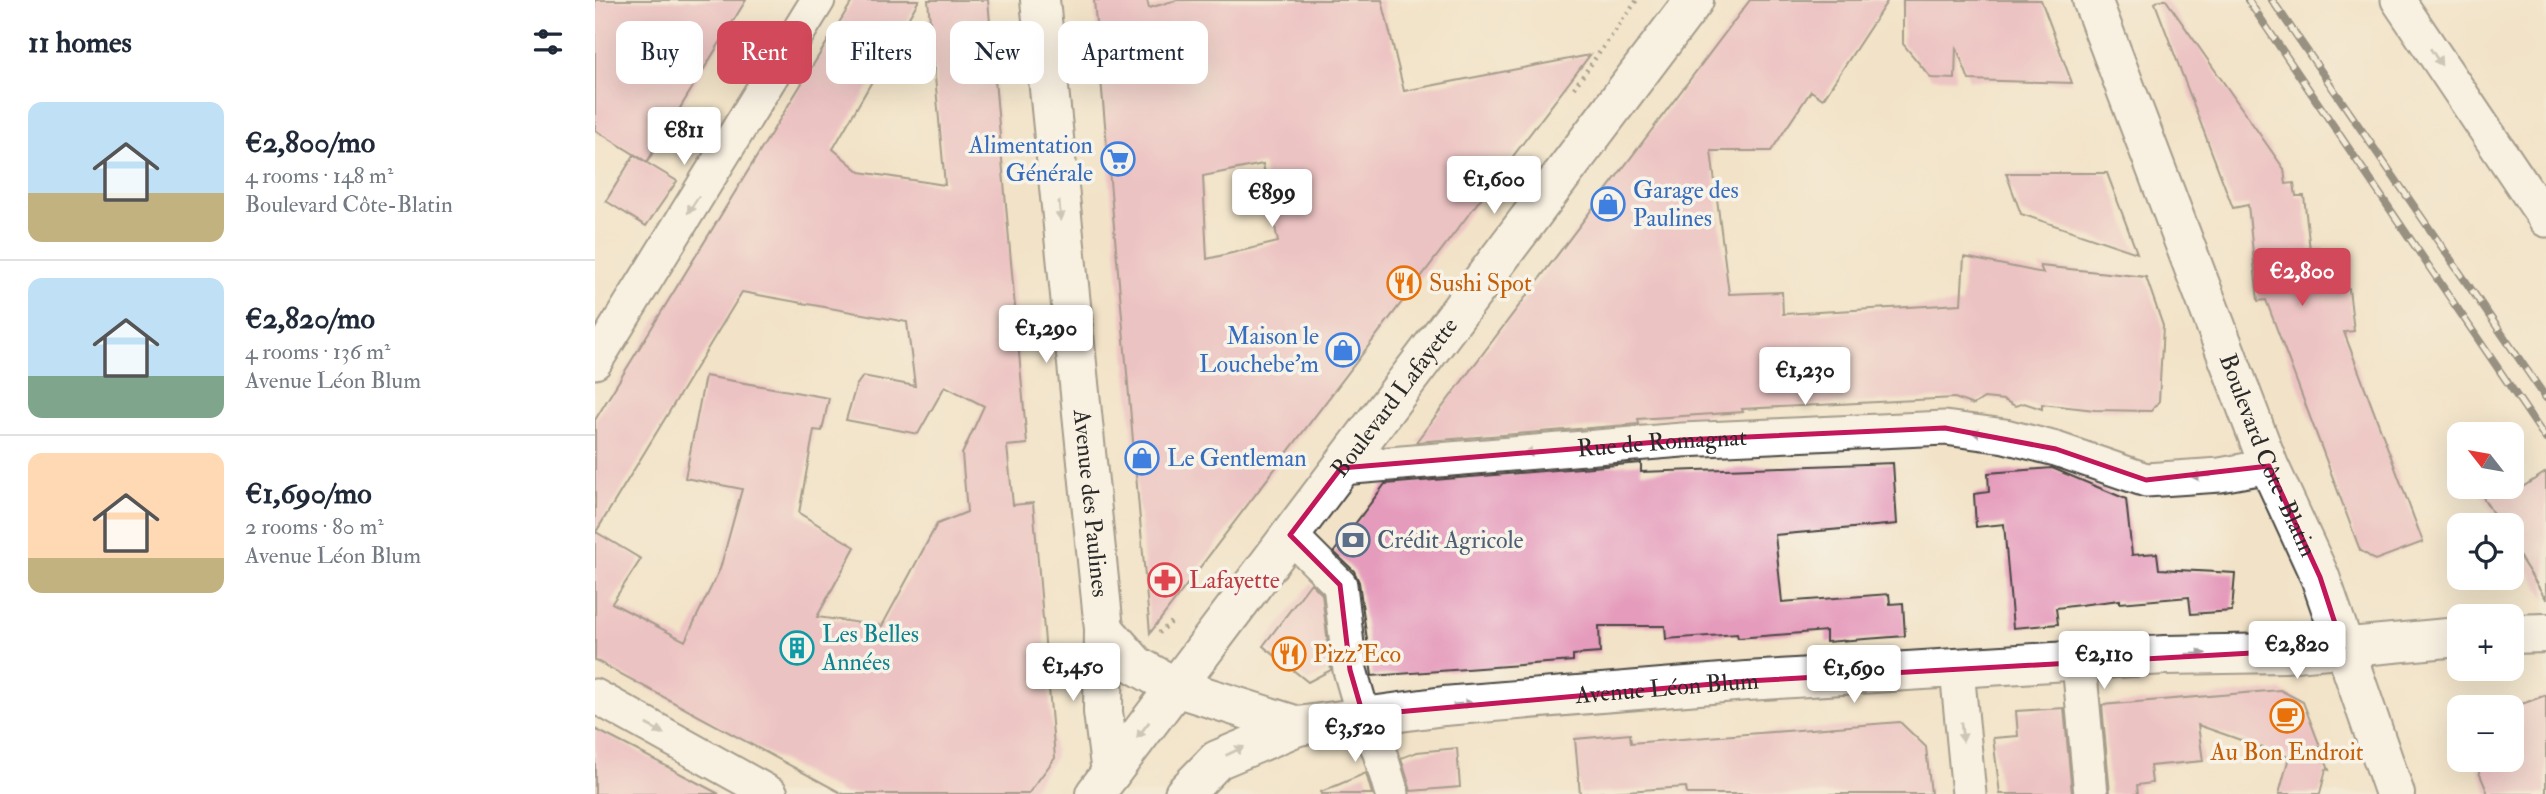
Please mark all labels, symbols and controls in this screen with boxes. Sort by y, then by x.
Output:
chip: Buy [616,21,703,84]
chip: Rent [717,21,812,84]
chip: Filters [826,21,936,84]
chip: New [950,21,1044,84]
chip: Apartment [1058,21,1208,84]
icon: filters [529,23,567,61]
text: 11 homes [28,24,132,61]
one-way arrow [2429,47,2442,66]
pin: €811 [643,108,725,167]
text: €811 [664,115,704,144]
text: €2,800/mo [245,124,375,161]
icon: home [84,130,168,214]
place label: Alimentation Générale [968,130,1093,189]
supermarket icon: Alimentation Générale [1099,140,1137,178]
pin: €1,600 [1437,156,1551,216]
text: 4 rooms · 148 m² [245,161,393,190]
text: €1,600 [1463,164,1525,193]
pin: €899 [1231,170,1313,229]
place label: Garage des Paulines [1633,175,1739,234]
text: €899 [1248,177,1296,206]
shop icon: Garage des Paulines [1589,185,1627,223]
text: Boulevard Côte-Blatin [245,190,453,219]
one-way arrow [687,195,700,214]
one-way arrow [1054,200,1065,222]
pin: €2,800 [2245,248,2359,308]
text: €2,800 [2270,256,2334,285]
restaurant icon: Sushi Spot [1385,264,1423,302]
place label: Sushi Spot [1429,268,1532,299]
text: €2,820/mo [245,300,375,337]
icon: home [84,306,168,390]
pin: €1,290 [989,306,1103,365]
street label: Boulevard Lafayette [1324,311,1465,484]
text: €1,290 [1015,313,1077,342]
place label: Maison le Louchebe'm [1199,321,1319,380]
shop icon: Maison le Louchebe'm [1324,331,1362,369]
text: 4 rooms · 136 m² [245,337,391,366]
pin: €1,230 [1748,348,1862,407]
street label: Boulevard Côte-Blatin [2212,349,2324,562]
text: €1,230 [1775,355,1835,384]
text: Avenue Léon Blum [245,366,421,395]
street label: Avenue des Paulines [1066,407,1116,599]
street label: Rue de Romagnat [1576,422,1748,465]
north arrow [2447,422,2523,499]
map controls [2447,422,2524,772]
one-way arrow [1970,427,1992,438]
shop icon: Le Gentleman [1123,439,1161,477]
place label: Le Gentleman [1167,443,1307,474]
one-way arrow [1523,447,1545,458]
one-way arrow [2190,471,2212,482]
text: €1,690/mo [245,475,372,512]
icon: home [84,481,168,565]
text: 2 rooms · 80 m² [245,512,384,541]
button: locate [2447,513,2524,590]
bank icon: Crédit Agricole [1334,521,1372,559]
place label: Crédit Agricole [1377,525,1524,556]
text: Avenue Léon Blum [245,541,421,570]
pharmacy icon: Lafayette [1146,561,1184,599]
place label: Lafayette [1189,565,1280,596]
button: + [2447,604,2524,681]
place label: Les Belles Années [821,619,919,678]
pin: €2,820 [2240,622,2354,681]
building icon: Les Belles Années [778,629,816,667]
text: €2,820 [2265,629,2329,658]
pin: €2,110 [2047,632,2161,691]
restaurant icon: Pizz'Eco [1270,635,1308,673]
place label: Pizz'Eco [1313,639,1401,670]
text: €2,110 [2075,639,2133,668]
pin: €1,450 [1016,644,1130,703]
pin: €1,690 [1797,646,1911,705]
one-way arrow [2185,649,2207,660]
text: €1,450 [1042,651,1104,680]
text: €1,690 [1823,653,1885,682]
street label: Avenue Léon Blum [1573,665,1760,711]
button: − [2447,695,2524,772]
cafe icon: Au Bon Endroit [2268,697,2306,735]
one-way arrow [1452,698,1474,709]
pin: €3,520 [1298,704,1412,764]
text: €3,520 [1325,712,1385,741]
one-way arrow [1137,721,1151,739]
one-way arrow [1956,721,1967,743]
one-way arrow [645,723,664,735]
place label: Au Bon Endroit [2209,737,2364,768]
one-way arrow [1225,745,1245,756]

